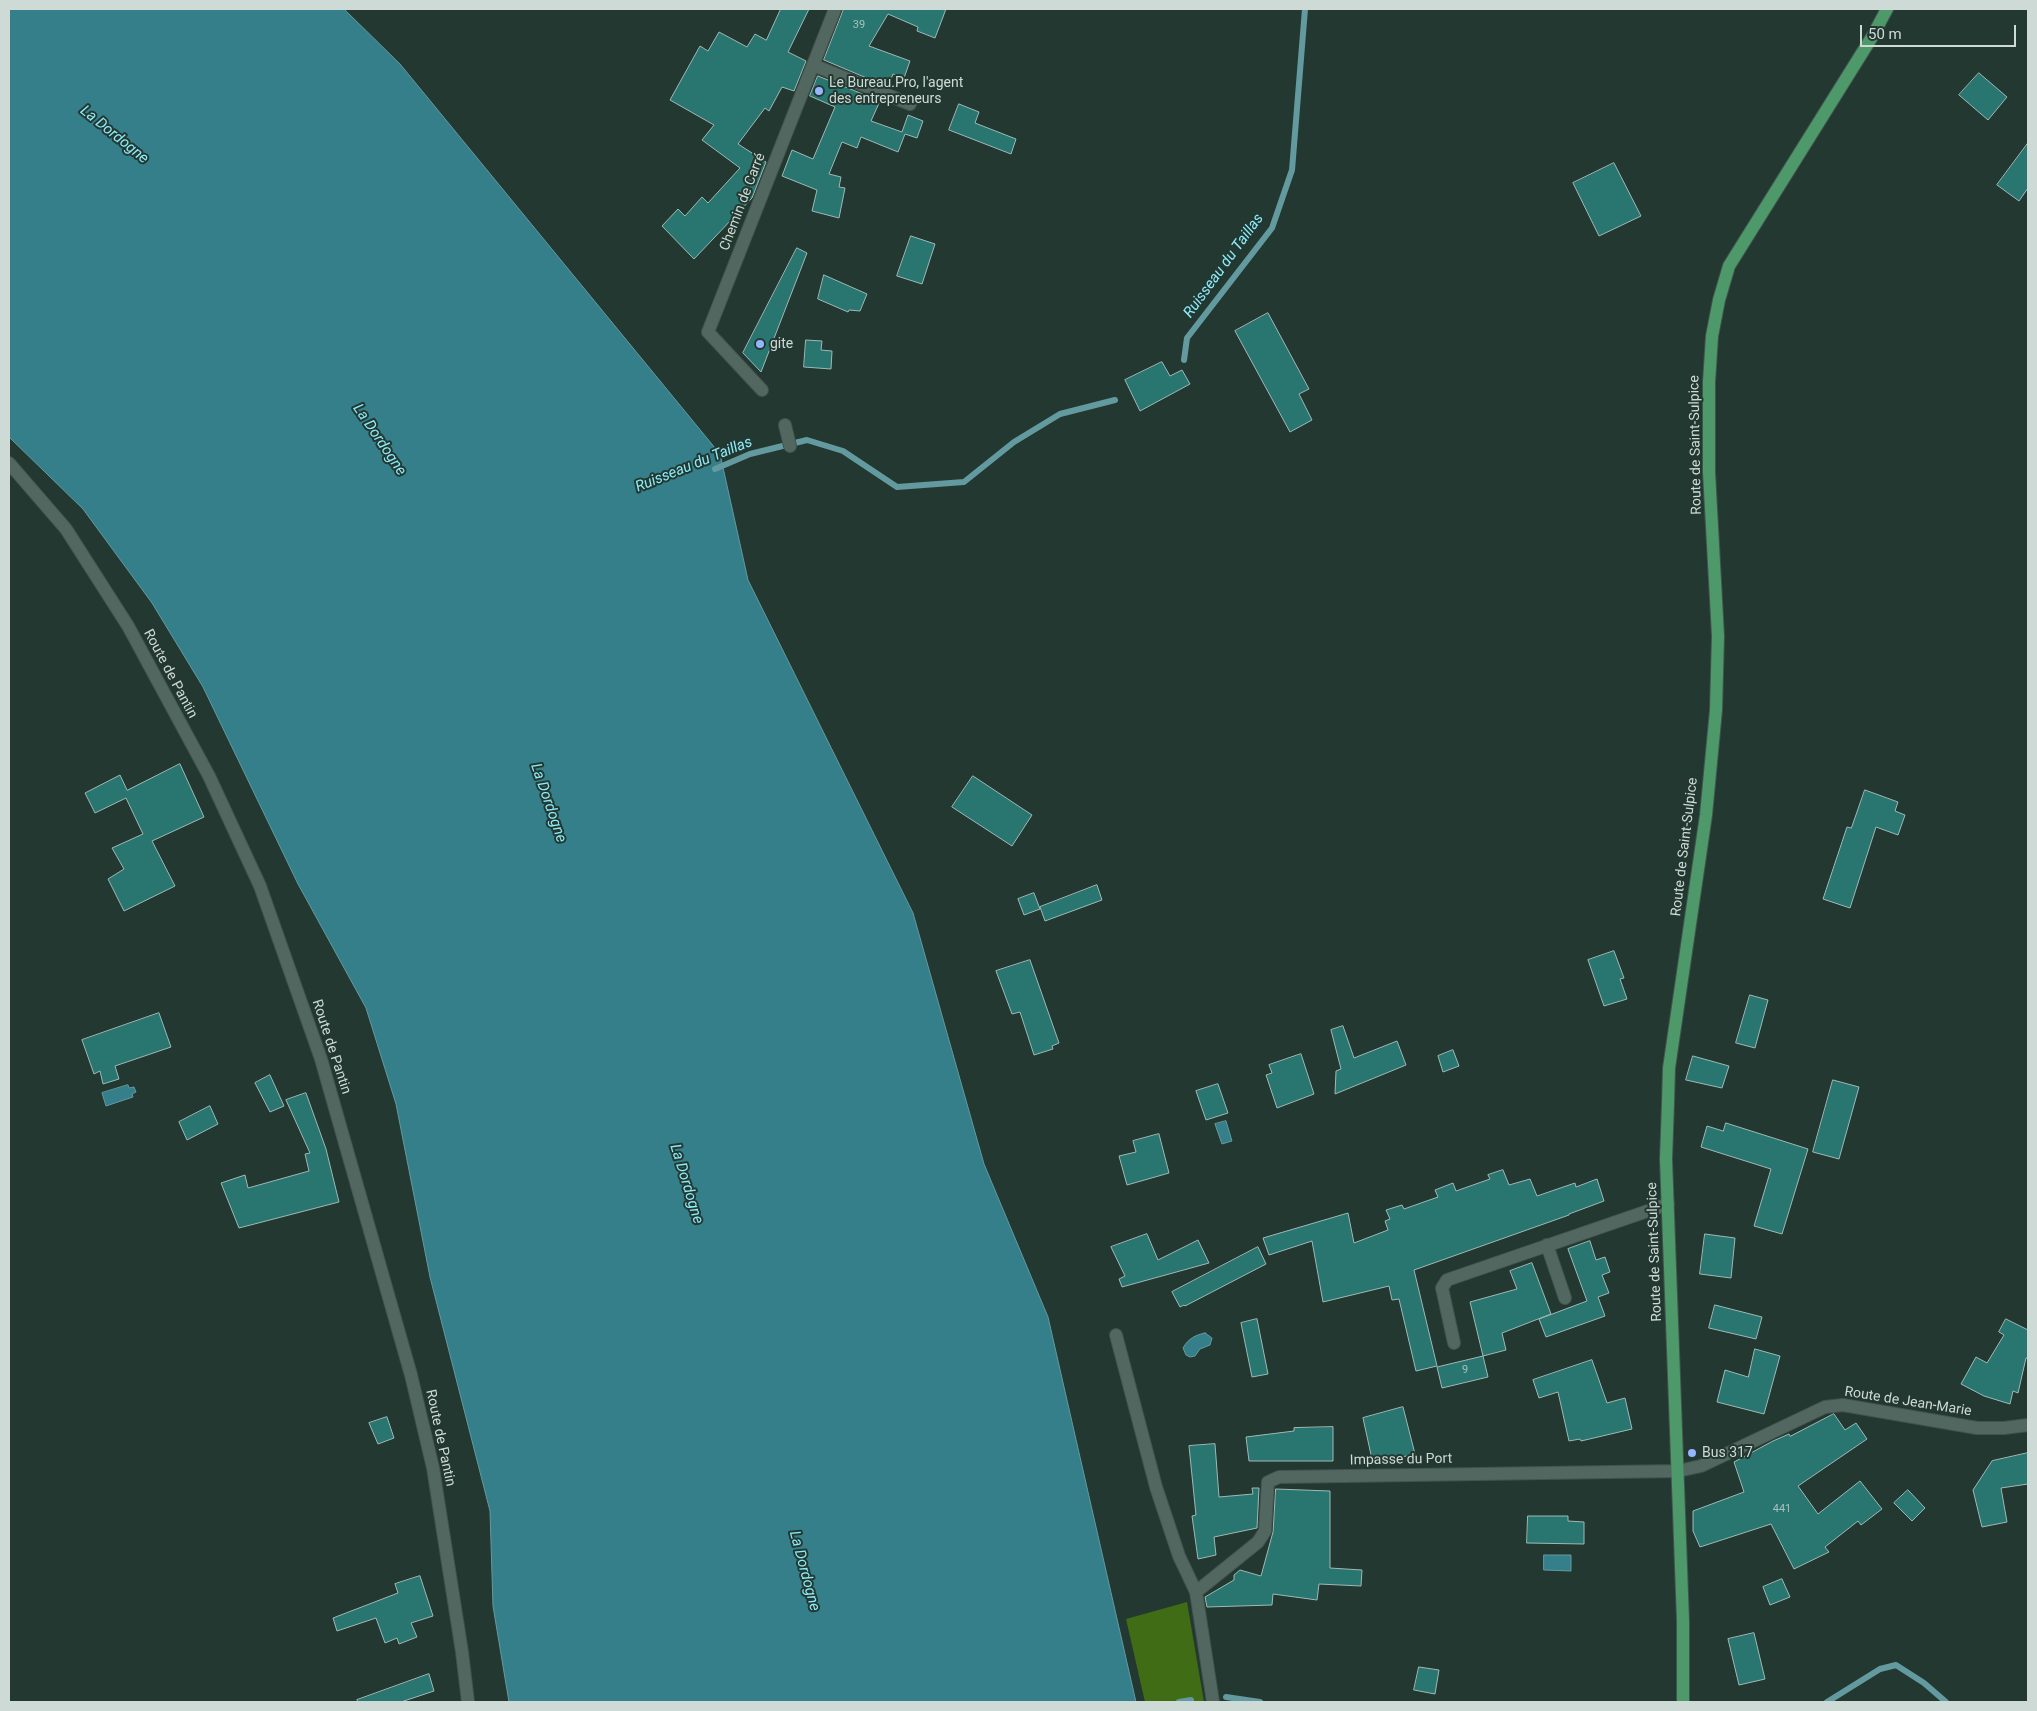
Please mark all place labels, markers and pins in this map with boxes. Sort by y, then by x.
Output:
place label: Le Bureau.Pro, l'agent des entrepreneurs [829,75,963,108]
marker: Le Bureau.Pro, l'agent des entrepreneurs [813,85,825,97]
place label: gite [770,336,793,352]
marker: gite [754,338,766,350]
place label: Bus 317 [1702,1445,1753,1461]
marker: Bus 317 [1686,1447,1698,1459]

